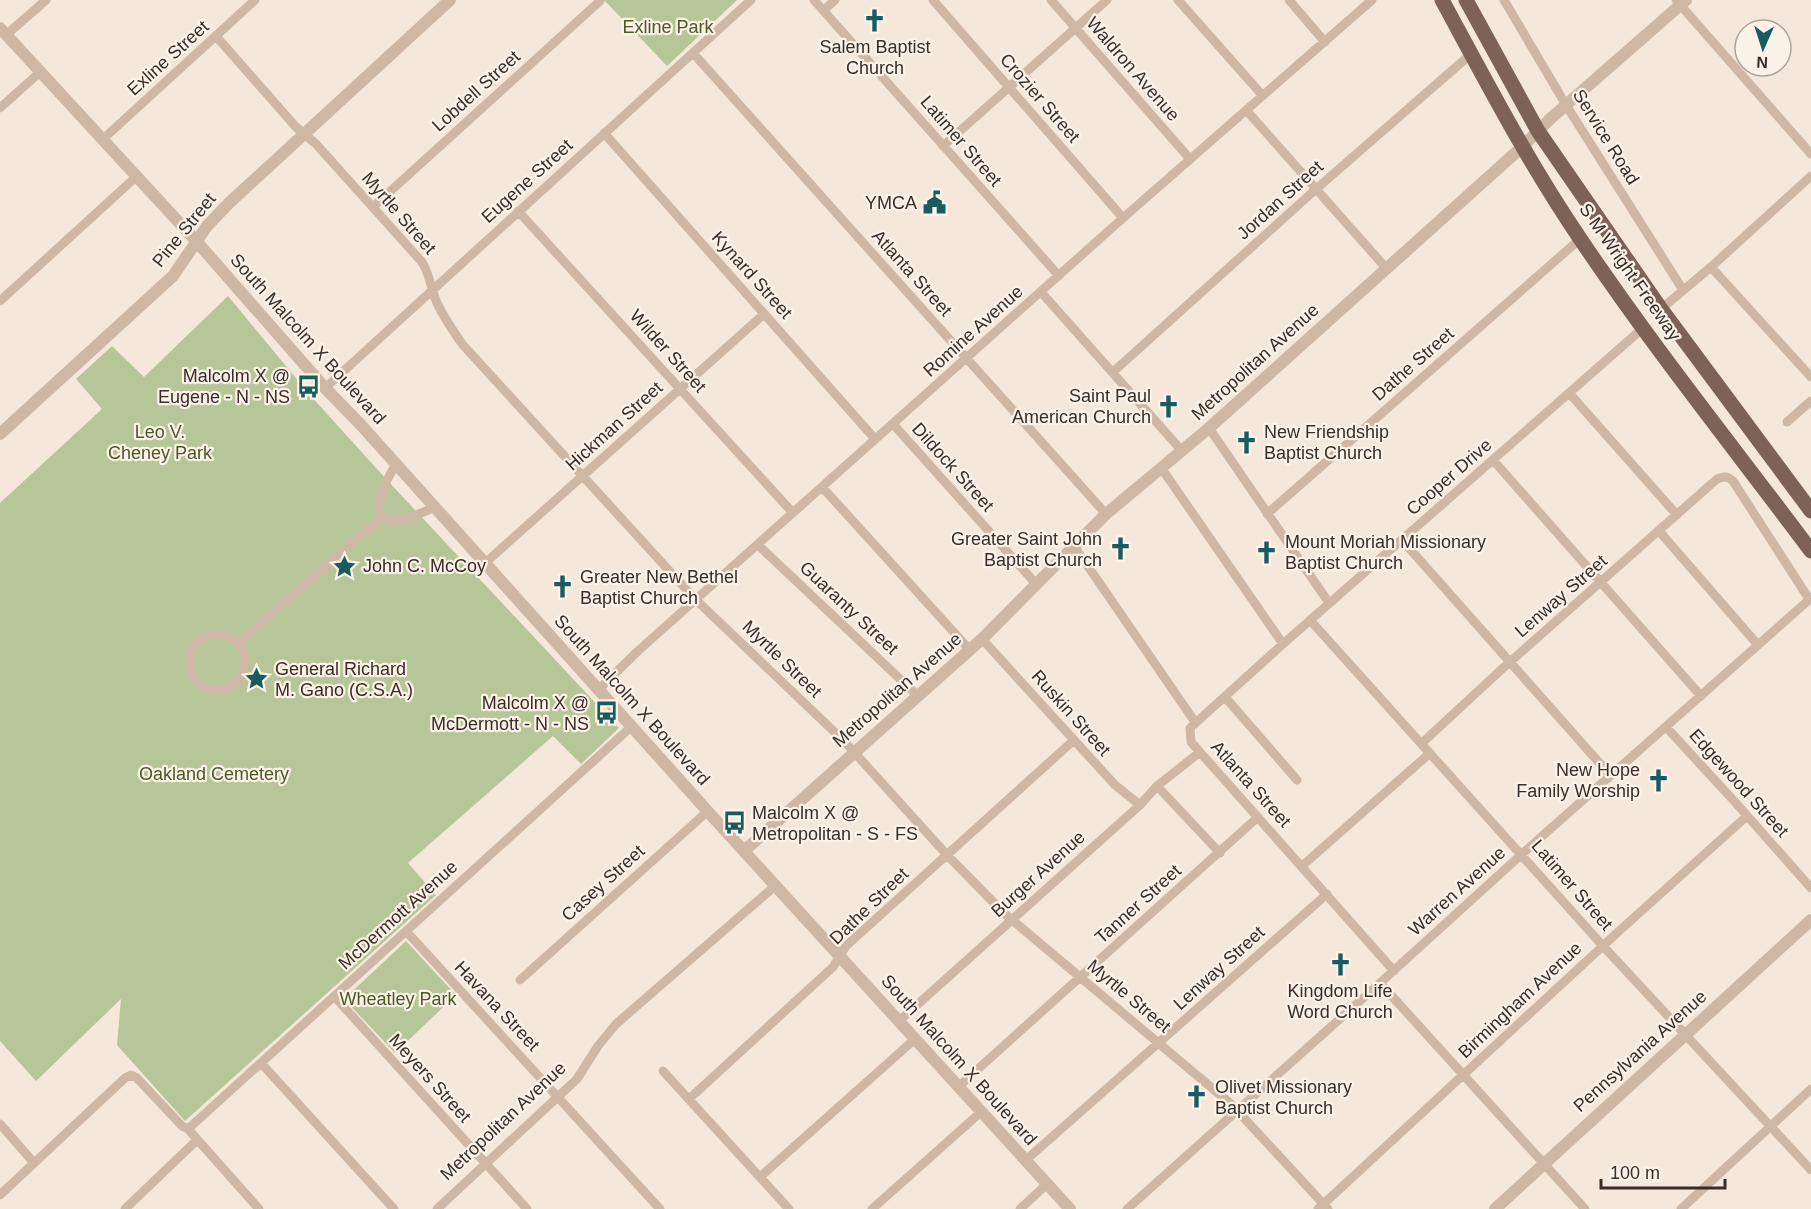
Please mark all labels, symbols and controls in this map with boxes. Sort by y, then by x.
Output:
church icon: Salem Baptist Church [862,8,888,34]
street label: Waldron Avenue [1082,13,1184,125]
street label: Exline Street [123,16,213,100]
park label: Exline Park [622,17,715,37]
north arrow [1733,18,1793,78]
place label: Salem Baptist Church [819,37,931,78]
street label: Lobdell Street [428,46,524,136]
street label: Crozier Street [996,50,1084,146]
text: N [1756,54,1768,71]
street label: Service Road [1569,86,1643,188]
street label: Latimer Street [916,92,1006,190]
street label: Eugene Street [478,135,576,227]
street label: Jordan Street [1233,156,1327,244]
street label: Myrtle Street [358,168,440,258]
street label: Pine Street [148,189,220,271]
public building icon: YMCA [922,190,948,216]
place label: YMCA [865,193,917,213]
street label: S M Wright Freeway [1575,200,1685,344]
street label: Atlanta Street [868,226,956,320]
street label: Kynard Street [708,227,796,323]
street label: South Malcolm X Boulevard [226,250,390,428]
street label: Romine Avenue [919,281,1027,381]
street label: Metropolitan Avenue [1187,300,1323,424]
street label: Wilder Street [626,306,710,396]
street label: Dathe Street [1368,323,1458,405]
place label: Malcolm X @ Eugene - N - NS [158,366,290,407]
bus stop icon: Malcolm X @ Eugene - N - NS [295,373,321,399]
street label: Hickman Street [562,377,666,475]
place label: Saint Paul American Church [1012,386,1151,427]
church icon: Saint Paul American Church [1156,393,1182,419]
street label: Dildock Street [908,419,998,515]
park label: Leo V. Cheney Park [108,422,213,463]
place label: New Friendship Baptist Church [1264,422,1389,463]
church icon: New Friendship Baptist Church [1233,429,1259,455]
street label: Cooper Drive [1402,435,1496,519]
place label: Greater Saint John Baptist Church [951,529,1102,570]
place label: Mount Moriah Missionary Baptist Church [1285,532,1486,573]
church icon: Greater Saint John Baptist Church [1107,536,1133,562]
church icon: Mount Moriah Missionary Baptist Church [1254,539,1280,565]
street label: Lenway Street [1511,551,1611,641]
place icon: John C. McCoy [332,553,358,579]
place label: John C. McCoy [363,556,486,576]
street label: Guaranty Street [796,557,902,659]
place label: Greater New Bethel Baptist Church [580,567,738,608]
church icon: Greater New Bethel Baptist Church [549,574,575,600]
street label: South Malcolm X Boulevard [550,611,714,789]
street label: Myrtle Street [738,616,826,702]
street label: Metropolitan Avenue [829,629,965,751]
place label: General Richard M. Gano (C.S.A.) [275,659,413,700]
place icon: General Richard M. Gano (C.S.A.) [244,666,270,692]
street label: Ruskin Street [1027,666,1115,760]
place label: Malcolm X @ McDermott - N - NS [431,693,589,734]
bus stop icon: Malcolm X @ McDermott - N - NS [594,700,620,726]
street label: Edgewood Street [1685,725,1793,841]
street label: Atlanta Street [1207,737,1295,831]
place label: New Hope Family Worship [1516,760,1640,801]
park label: Oakland Cemetery [139,764,289,784]
church icon: New Hope Family Worship [1645,767,1671,793]
place label: Malcolm X @ Metropolitan - S - FS [752,803,918,844]
bus stop icon: Malcolm X @ Metropolitan - S - FS [721,810,747,836]
street label: Burger Avenue [987,827,1089,921]
street label: Latimer Street [1527,836,1617,934]
street label: Casey Street [558,841,648,925]
street label: Warren Avenue [1405,842,1509,940]
street label: McDermott Avenue [335,856,461,974]
street label: Tanner Street [1091,860,1185,948]
street label: Dathe Street [826,864,912,948]
street label: Lenway Street [1170,922,1268,1014]
street label: Birmingham Avenue [1454,938,1586,1062]
church icon: Kingdom Life Word Church [1327,952,1353,978]
street label: Myrtle Street [1083,956,1175,1036]
street label: Havana Street [450,957,544,1055]
street label: South Malcolm X Boulevard [877,971,1041,1149]
place label: Kingdom Life Word Church [1287,981,1393,1022]
street label: Pennsylvania Avenue [1569,986,1711,1116]
park label: Wheatley Park [339,989,458,1009]
street label: Meyers Street [385,1030,475,1126]
street label: Metropolitan Avenue [436,1058,570,1184]
place label: Olivet Missionary Baptist Church [1215,1077,1352,1118]
church icon: Olivet Missionary Baptist Church [1184,1084,1210,1110]
scale bar [1601,1152,1726,1190]
text: 100 m [1610,1163,1660,1183]

